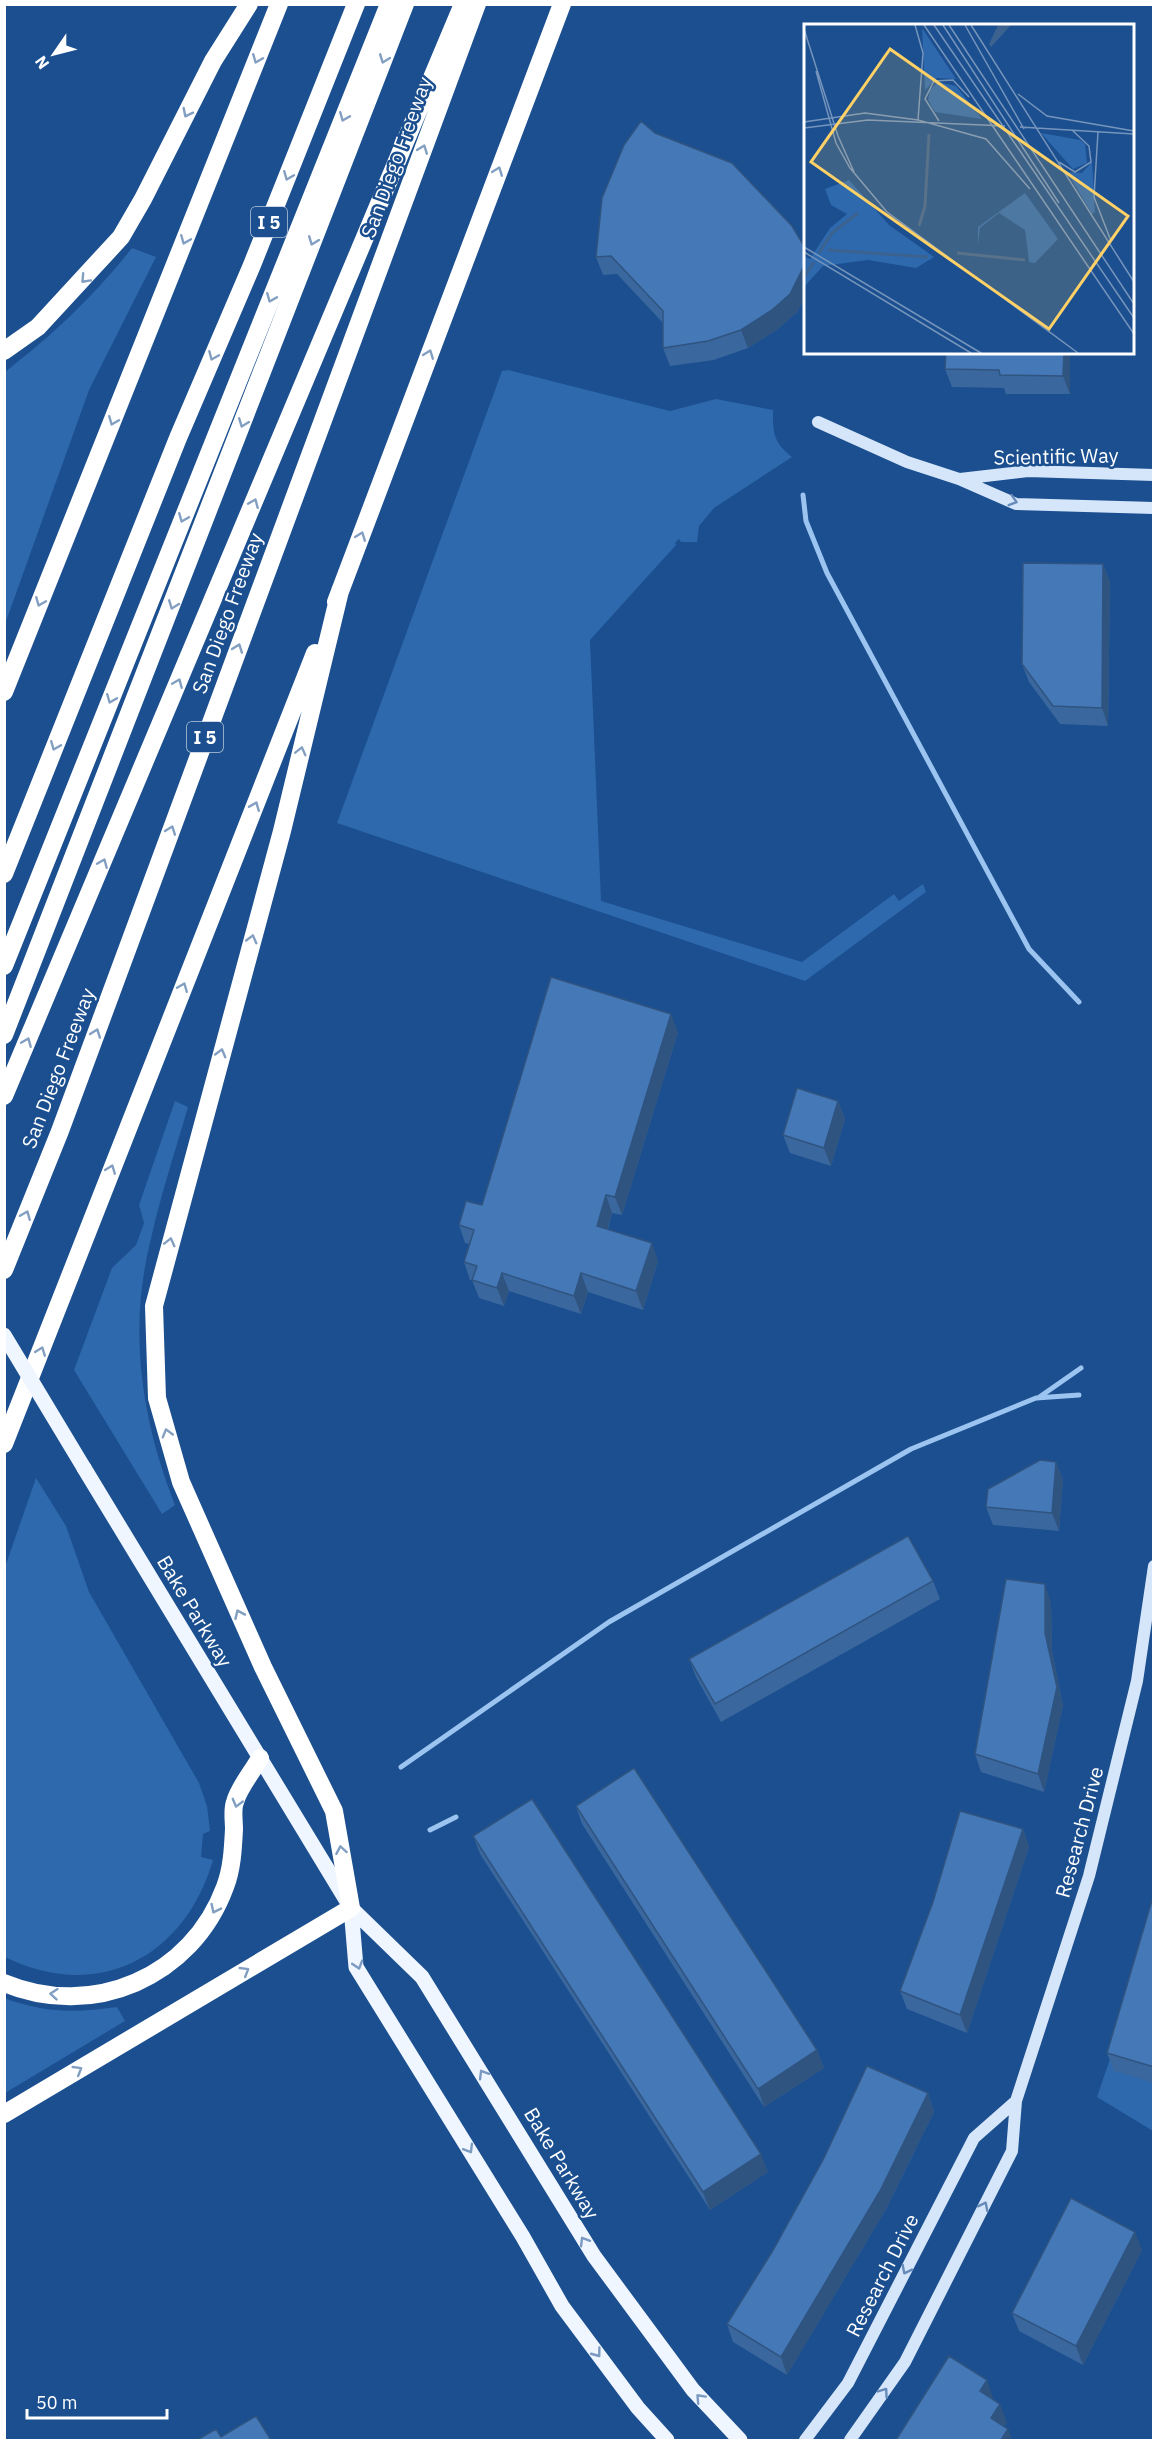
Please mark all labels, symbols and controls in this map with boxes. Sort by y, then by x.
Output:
north arrow [24,24,84,84]
inset map [804,24,1134,354]
text: N [30,52,53,73]
one-way arrow [252,53,264,64]
one-way arrow [379,53,391,64]
street label: San Diego Freeway [354,73,438,241]
one-way arrow [183,107,194,118]
one-way arrow [339,111,351,122]
one-way arrow [415,144,428,155]
one-way arrow [490,166,503,177]
one-way arrow [282,170,295,181]
road number: I 5 [251,207,287,237]
one-way arrow [180,234,192,245]
one-way arrow [308,235,321,246]
one-way arrow [81,272,92,282]
one-way arrow [266,292,278,303]
one-way arrow [422,349,434,360]
one-way arrow [208,350,220,361]
one-way arrow [107,415,120,426]
one-way arrow [238,417,250,428]
street label: Scientific Way [993,441,1119,471]
one-way arrow [1007,494,1018,506]
one-way arrow [247,498,259,509]
one-way arrow [178,512,190,523]
street label: San Diego Freeway [185,529,269,697]
one-way arrow [353,531,366,542]
one-way arrow [35,596,47,607]
one-way arrow [167,599,180,609]
one-way arrow [231,643,243,654]
one-way arrow [171,678,183,689]
one-way arrow [106,693,118,704]
road number: I 5 [187,722,223,752]
one-way arrow [50,740,62,751]
one-way arrow [294,746,307,756]
one-way arrow [248,801,260,812]
one-way arrow [163,826,176,836]
one-way arrow [96,858,108,869]
one-way arrow [245,935,257,945]
one-way arrow [176,983,188,994]
street label: San Diego Freeway [15,984,101,1152]
one-way arrow [88,1028,101,1039]
one-way arrow [20,1038,32,1049]
one-way arrow [214,1048,226,1059]
one-way arrow [104,1164,116,1175]
one-way arrow [19,1210,31,1221]
one-way arrow [163,1237,175,1247]
one-way arrow [34,1346,46,1357]
one-way arrow [162,1428,174,1439]
street label: Bake Parkway [151,1550,239,1672]
one-way arrow [235,1609,247,1620]
street label: Research Drive [1049,1763,1109,1901]
one-way arrow [231,1798,244,1808]
one-way arrow [335,1845,348,1855]
one-way arrow [211,1903,223,1914]
one-way arrow [351,1959,363,1970]
one-way arrow [239,1966,249,1978]
one-way arrow [50,1988,59,2001]
one-way arrow [72,2066,82,2078]
one-way arrow [479,2070,490,2080]
street label: Bake Parkway [518,2102,606,2224]
one-way arrow [462,2143,473,2154]
one-way arrow [976,2202,988,2213]
street label: Research Drive [839,2209,925,2341]
one-way arrow [580,2237,592,2247]
one-way arrow [902,2264,913,2275]
one-way arrow [589,2346,600,2357]
scale bar [27,2382,166,2420]
one-way arrow [877,2388,888,2399]
text: 50 m [36,2391,78,2414]
one-way arrow [696,2394,707,2404]

